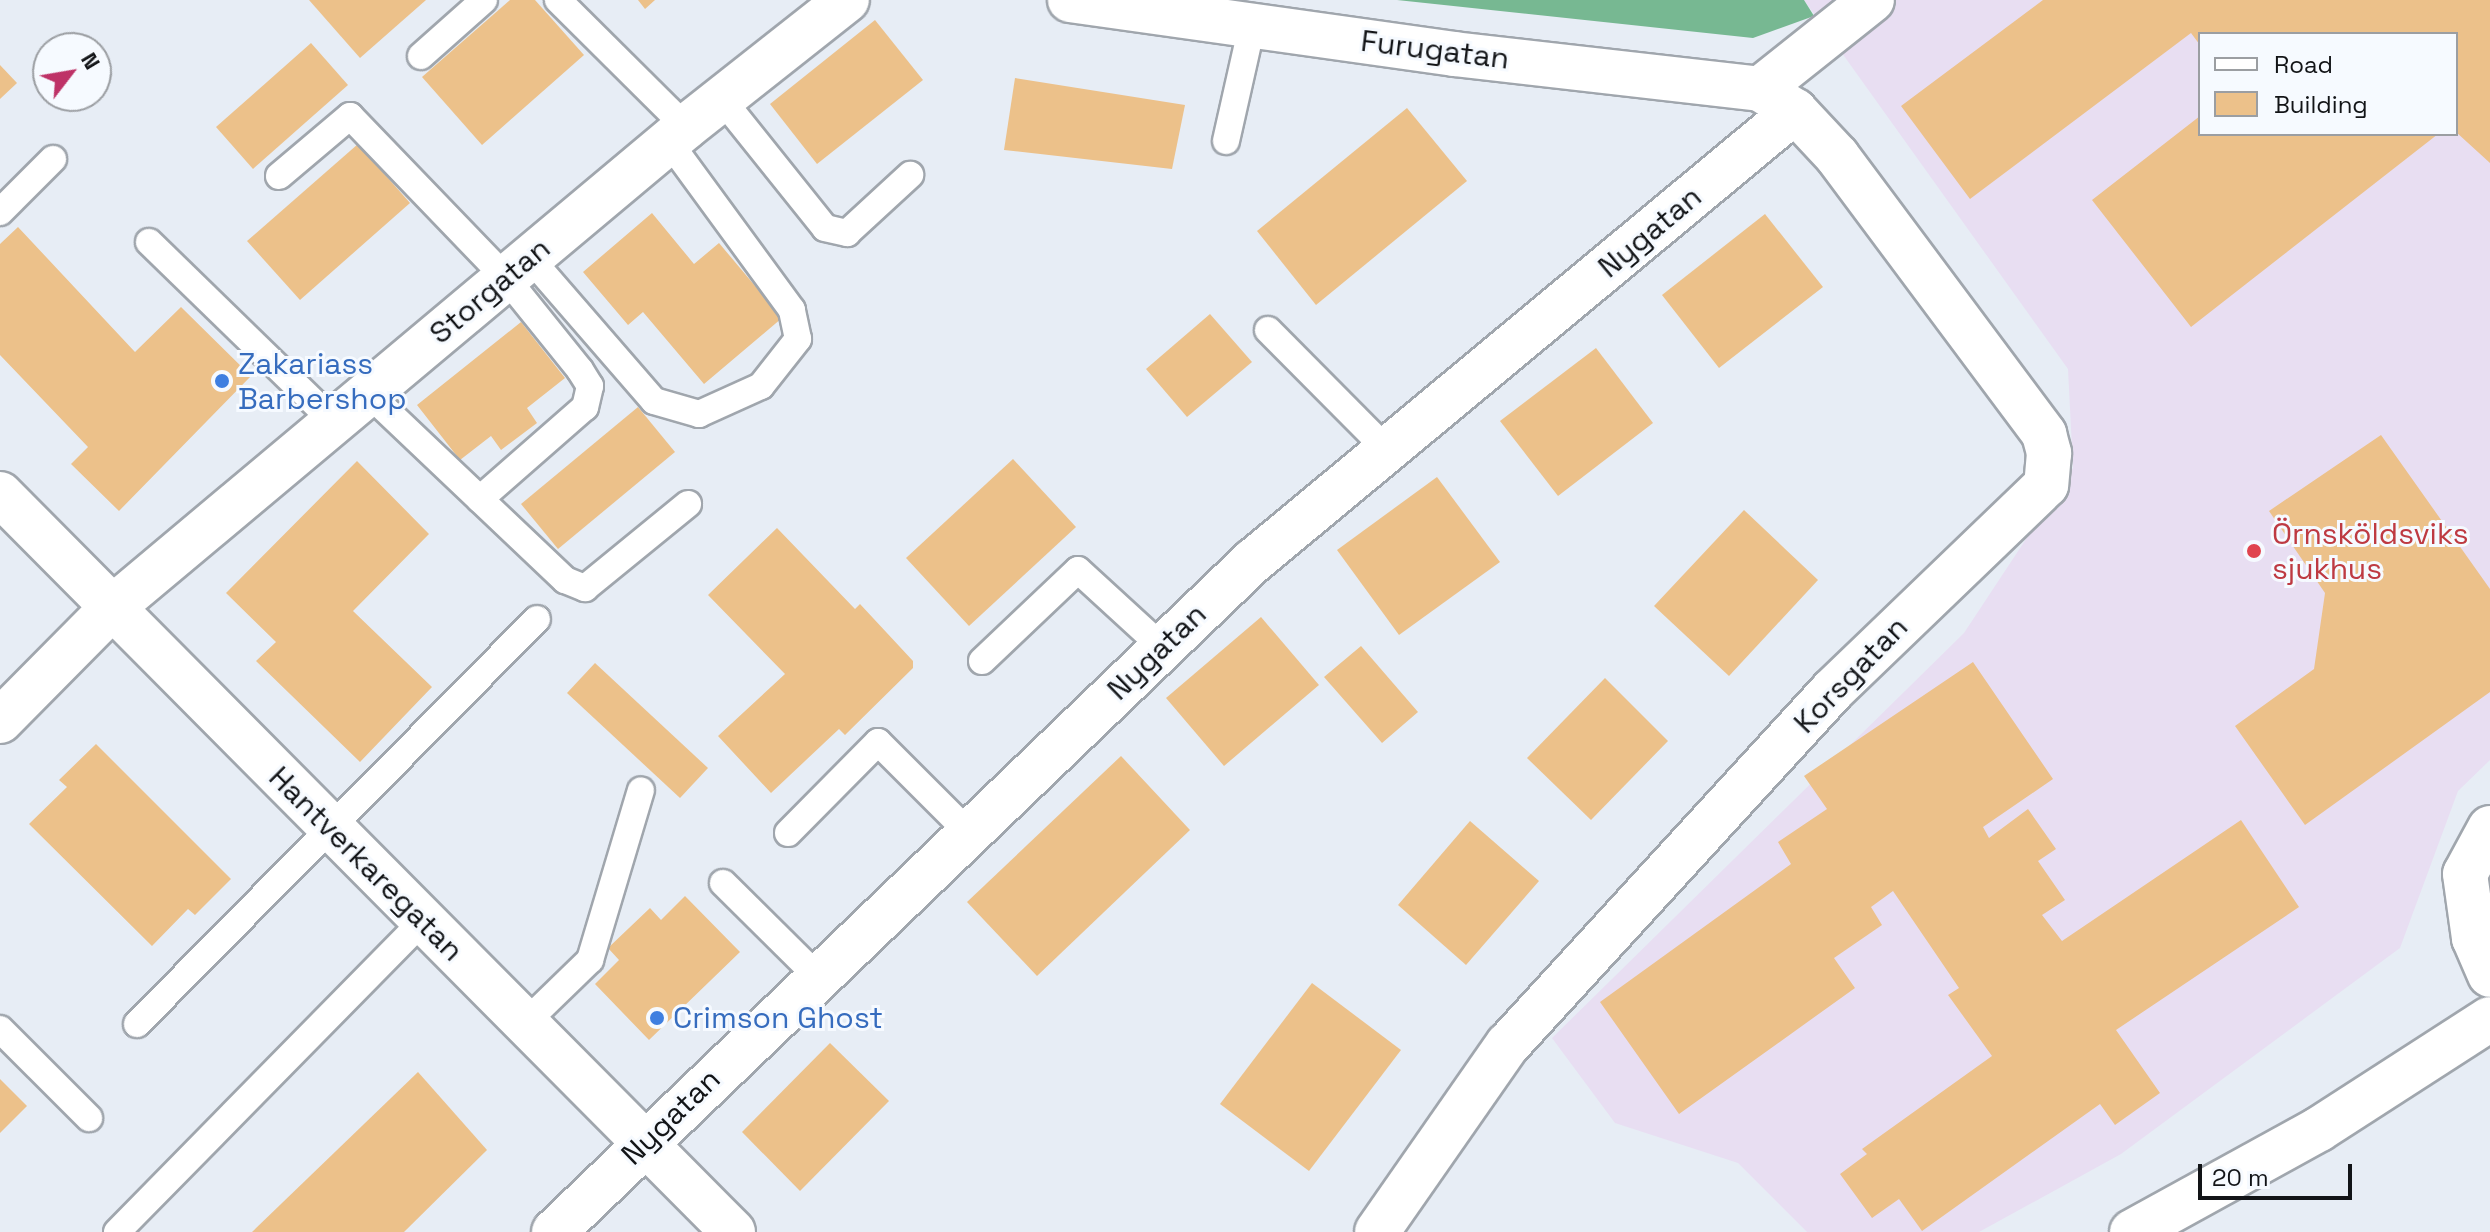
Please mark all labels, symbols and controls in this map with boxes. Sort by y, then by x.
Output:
street label: Furugatan [1359,23,1511,77]
north arrow [32,32,112,112]
legend [2198,32,2458,136]
text: N [75,47,107,74]
text: Road [2274,49,2333,80]
text: Building [2274,89,2368,120]
street label: Nygatan [1591,179,1709,285]
street label: Storgatan [423,230,557,352]
place label: Zakariass Barbershop [238,346,407,416]
marker: Zakariass Barbershop [213,372,231,390]
place label: Örnsköldsviks sjukhus [2272,516,2468,586]
marker: Örnsköldsviks sjukhus [2243,540,2265,562]
street label: Nygatan [1100,596,1214,708]
street label: Korsgatan [1787,609,1915,741]
street label: Hantverkaregatan [261,759,471,969]
place label: Crimson Ghost [673,1000,883,1036]
marker: Crimson Ghost [648,1009,666,1027]
street label: Nygatan [614,1061,728,1173]
scale bar [2202,1148,2356,1198]
text: 20 m [2212,1162,2269,1193]

